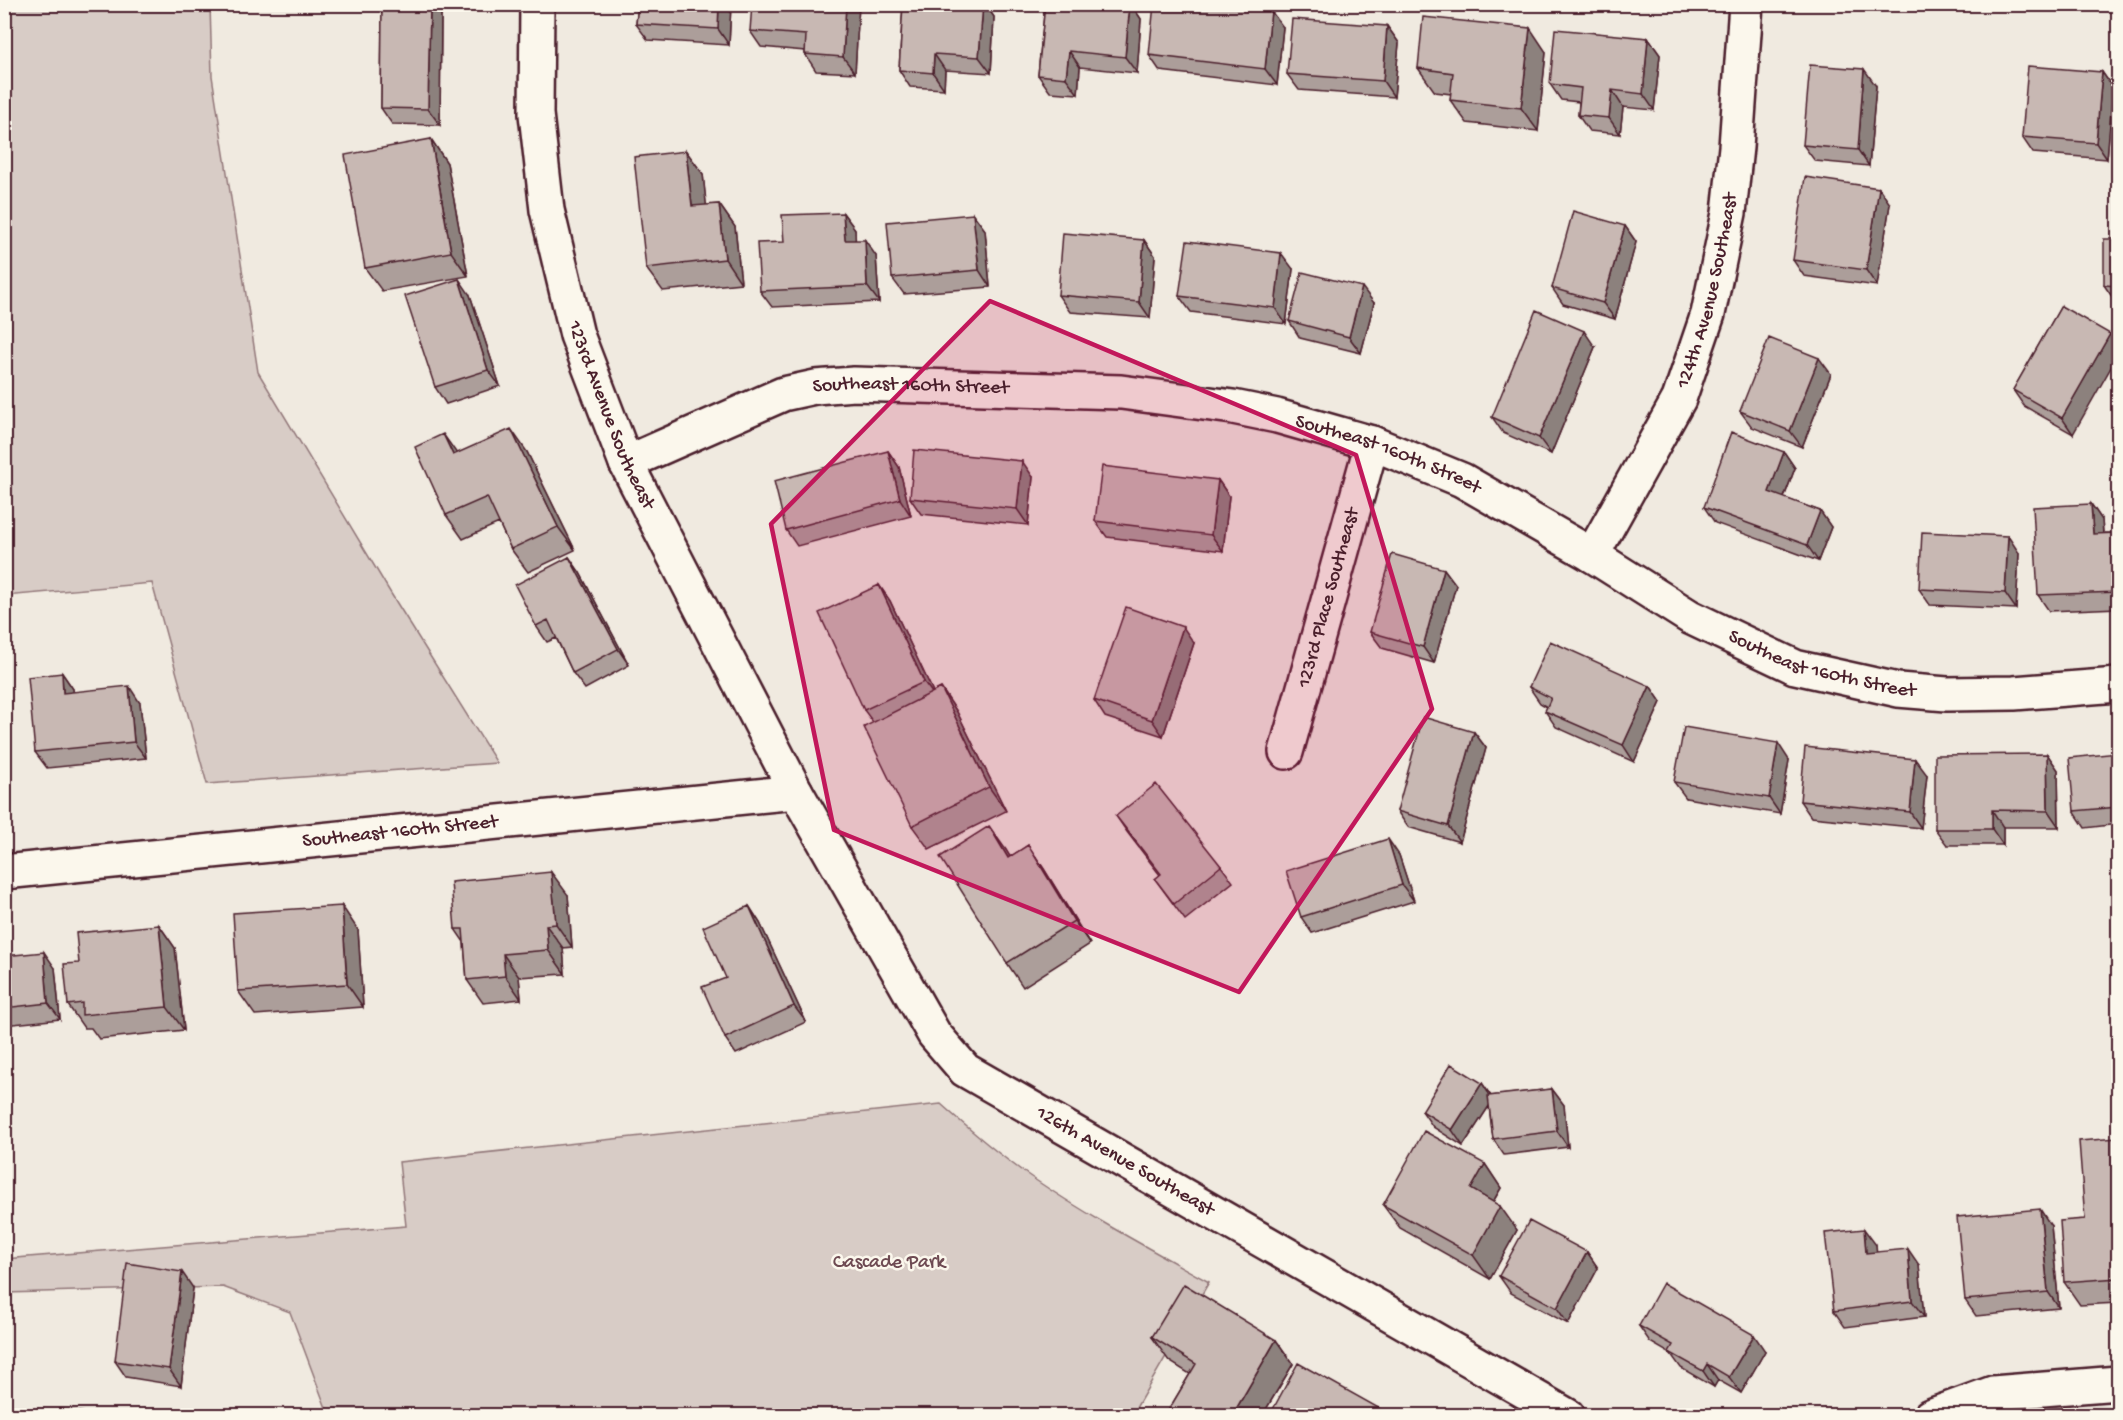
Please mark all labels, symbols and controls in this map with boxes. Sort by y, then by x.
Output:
street label: 124th Avenue Southeast [1672,190,1743,392]
street label: 123rd Avenue Southeast [562,318,660,515]
street label: Southeast 160th Street [812,372,1011,400]
street label: Southeast 160th Street [1293,410,1486,501]
street label: 123rd Place Southeast [1293,504,1365,691]
street label: Southeast 160th Street [1724,625,1919,703]
street label: Southeast 160th Street [301,811,501,853]
street label: 126th Avenue Southeast [1031,1101,1220,1223]
park label: Cascade Park [833,1252,947,1275]

